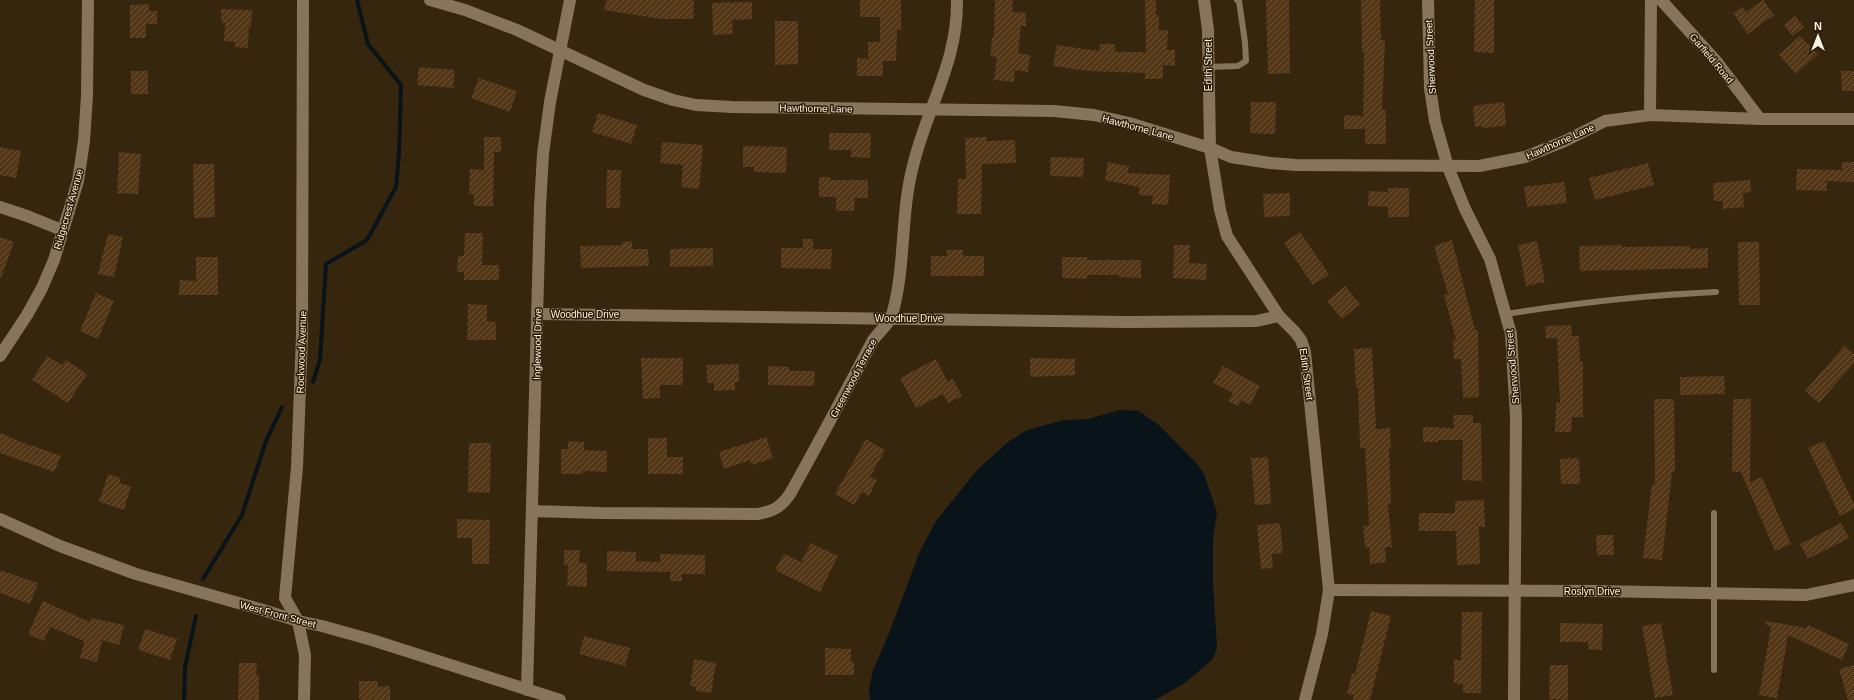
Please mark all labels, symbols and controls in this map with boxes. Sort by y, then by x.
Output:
north arrow [1798,16,1838,56]
street label: Sherwood Street [1423,19,1438,94]
text: N [1814,20,1822,32]
street label: Garfield Road [1688,31,1736,85]
street label: Edith Street [1203,39,1214,91]
street label: Hawthorne Lane [779,102,853,115]
street label: Hawthorne Lane [1101,113,1175,142]
street label: Hawthorne Lane [1524,121,1596,161]
street label: Ridgecrest Avenue [52,167,85,251]
street label: Inglewood Drive [531,308,544,380]
street label: Woodhue Drive [551,309,620,320]
street label: Rockwood Avenue [295,310,308,394]
street label: Woodhue Drive [875,313,944,324]
street label: Sherwood Street [1504,329,1521,405]
street label: Greenwood Terrace [828,337,879,420]
street label: Edith Street [1297,347,1316,401]
street label: Roslyn Drive [1564,586,1621,597]
street label: West Front Street [239,599,317,630]

